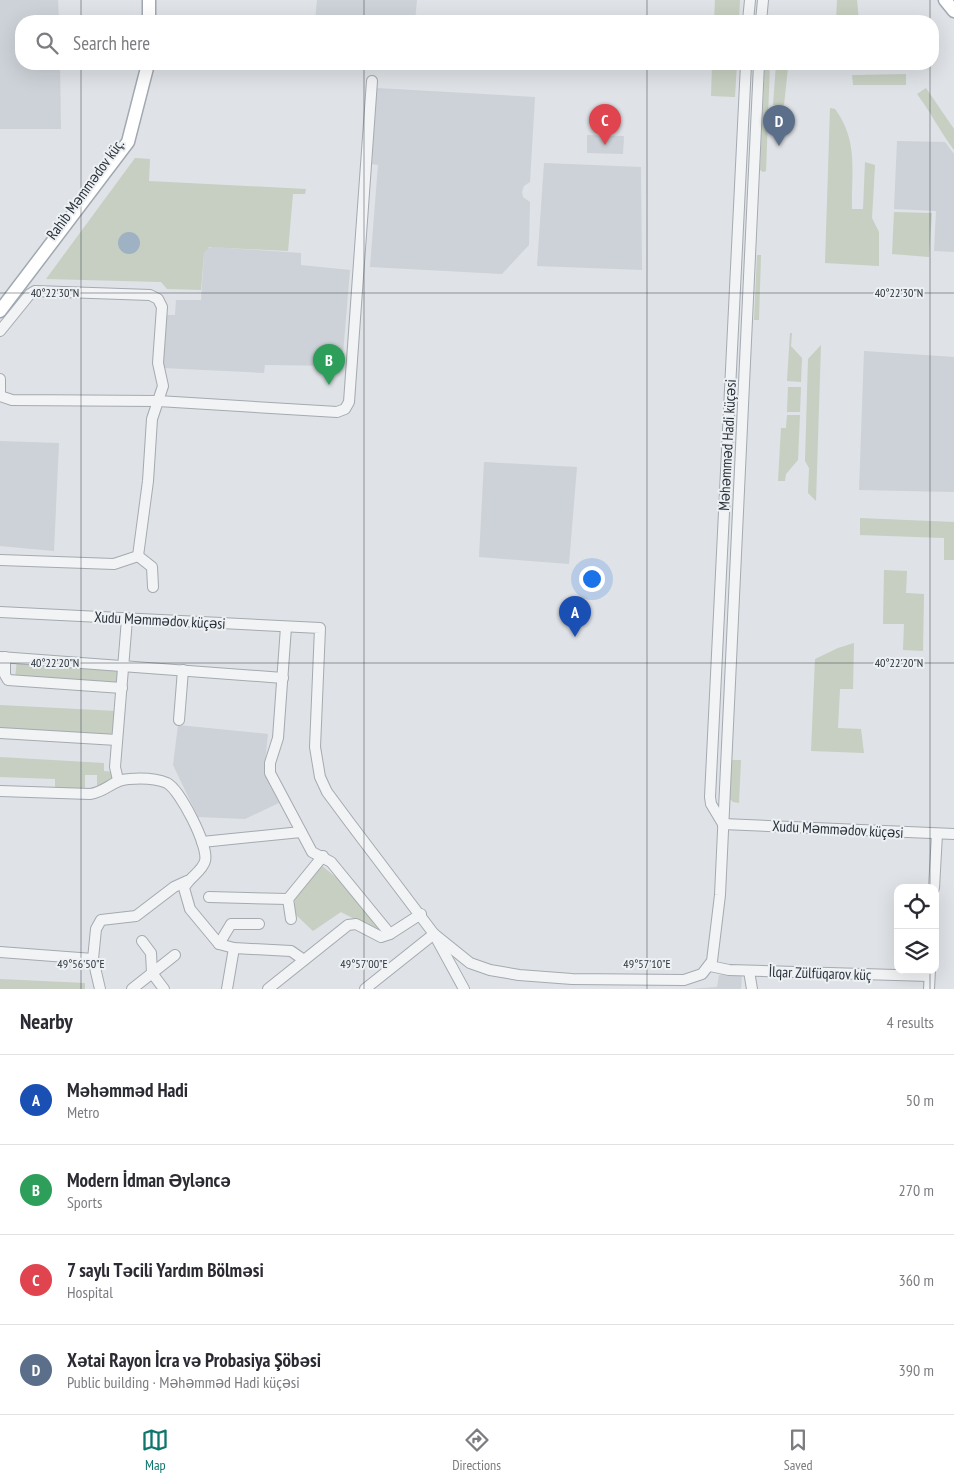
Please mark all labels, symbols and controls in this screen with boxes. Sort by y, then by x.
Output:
search box [15,15,939,70]
icon: search [33,29,61,57]
text: Search here [73,31,150,55]
pin: C [589,104,621,145]
pin: D [763,105,795,146]
street label: Rahib Məmmədov küç. [42,135,128,243]
text: 40°22'30"N [31,285,79,300]
text: 40°22'30"N [875,285,923,300]
pin: B [313,344,345,385]
street label: Məhəmməd Hadi küçəsi [714,379,740,511]
your location [579,566,605,592]
pin: A [559,596,591,637]
street label: Xudu Məmmədov küçəsi [94,607,226,633]
text: 40°22'20"N [31,655,79,670]
text: 40°22'20"N [875,655,923,670]
street label: Xudu Məmmədov küçəsi [772,816,904,842]
map controls [894,884,939,974]
button: locate [894,884,939,929]
button: layers [894,929,939,974]
text: 49°56'50"E [57,956,105,971]
text: 49°57'00"E [340,956,388,971]
text: 49°57'10"E [623,956,671,971]
street label: İlqar Zülfüqarov küç [768,962,872,984]
text: Nearby [20,1008,73,1035]
text: 4 results [887,1012,934,1032]
text: Məhəmməd Hadi [67,1078,188,1102]
text: A [32,1090,40,1110]
text: 50 m [906,1090,934,1110]
text: Metro [67,1102,100,1122]
text: Modern İdman Əyləncə [67,1168,231,1192]
text: B [32,1180,40,1200]
text: 270 m [899,1180,934,1200]
text: Sports [67,1192,102,1212]
text: 7 saylı Təcili Yardım Bölməsi [67,1258,264,1282]
text: C [32,1270,40,1290]
text: 360 m [899,1270,934,1290]
text: Hospital [67,1282,113,1302]
text: Xətai Rayon İcra və Probasiya Şöbəsi [67,1348,321,1372]
text: D [32,1360,40,1380]
text: 390 m [899,1360,934,1380]
text: Public building · Məhəmməd Hadi küçəsi [67,1372,300,1392]
tab: Map [141,1426,169,1474]
tab: Directions [452,1426,501,1474]
tab: Saved [784,1426,813,1474]

